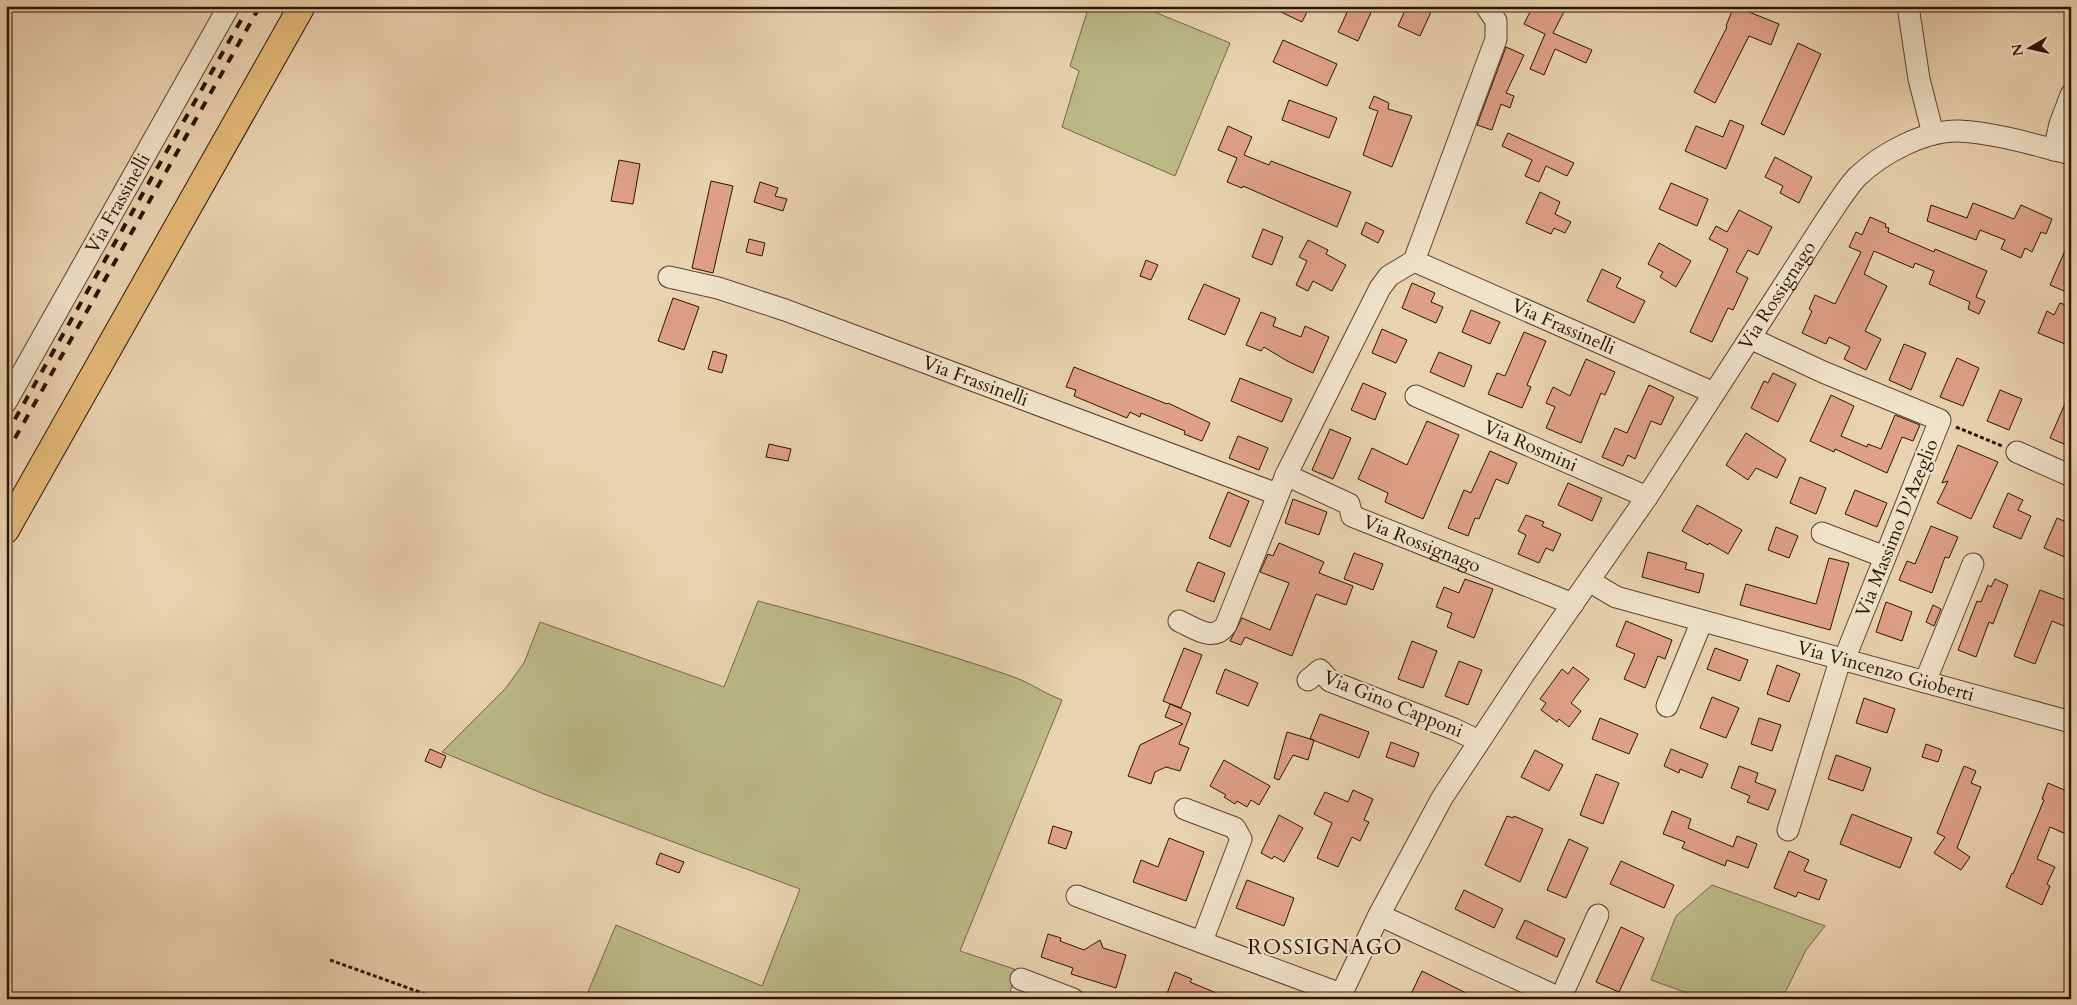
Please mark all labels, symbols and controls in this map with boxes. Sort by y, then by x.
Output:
north arrow [2004,22,2054,72]
text: N [2007,42,2028,57]
street label: Via Frassinelli [79,149,156,258]
street label: Via Rossignago [1732,236,1822,355]
street label: Via Frassinelli [1507,292,1620,361]
street label: Via Frassinelli [919,350,1032,413]
street label: Via Rosmini [1479,414,1582,478]
street label: Via Massimo D'Azeglio [1849,435,1945,621]
street label: Via Rossignago [1359,509,1485,579]
street label: Via Vincenzo Gioberti [1794,634,1977,708]
street label: Via Gino Capponi [1319,664,1467,744]
district label: ROSSIGNAGO [1247,933,1403,962]

